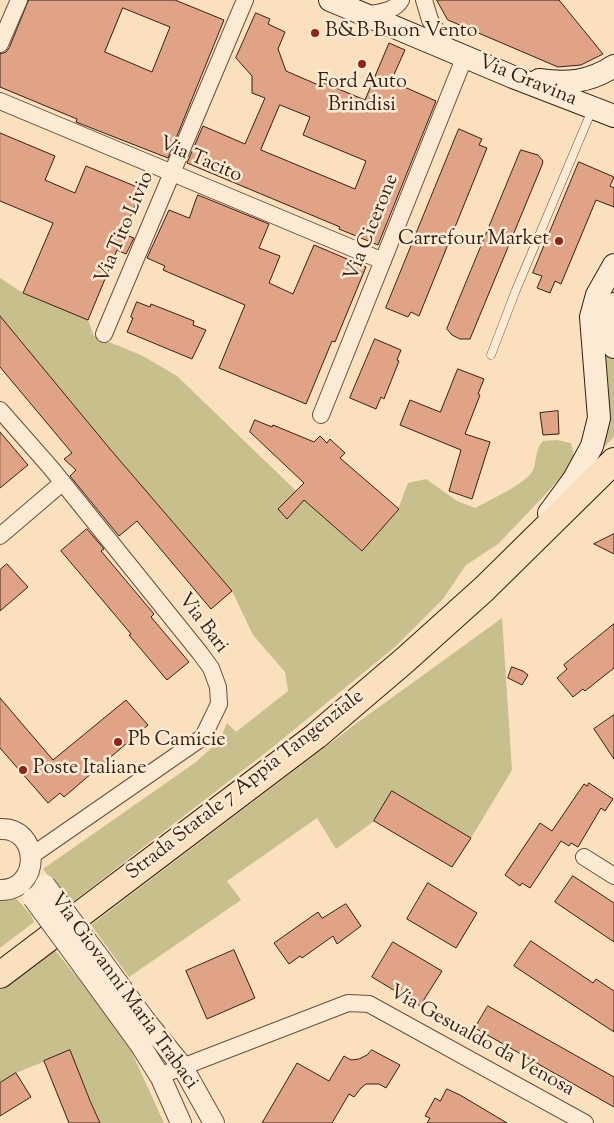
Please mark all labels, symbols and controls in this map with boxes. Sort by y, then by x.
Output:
place label: B&B Buon Vento [325,21,477,45]
marker: B&B Buon Vento [309,27,321,39]
street label: Via Gravina [474,51,580,113]
marker: Ford Auto Brindisi [356,58,368,70]
place label: Ford Auto Brindisi [317,72,407,119]
street label: Via Tacito [155,133,245,189]
street label: Via Tito Livio [92,168,160,288]
street label: Via Cicerone [341,171,405,285]
place label: Carrefour Market [398,229,549,253]
marker: Carrefour Market [553,235,565,247]
street label: Via Bari [172,589,232,659]
street label: Strada Statale 7 Appia Tangenziale [122,686,370,886]
place label: Pb Camicie [128,730,226,754]
marker: Pb Camicie [112,736,124,748]
place label: Poste Italiane [33,758,147,782]
marker: Poste Italiane [17,764,29,776]
street label: Via Giovanni Maria Trabaci [44,889,202,1095]
street label: Via Gesualdo da Venosa [384,981,578,1103]

